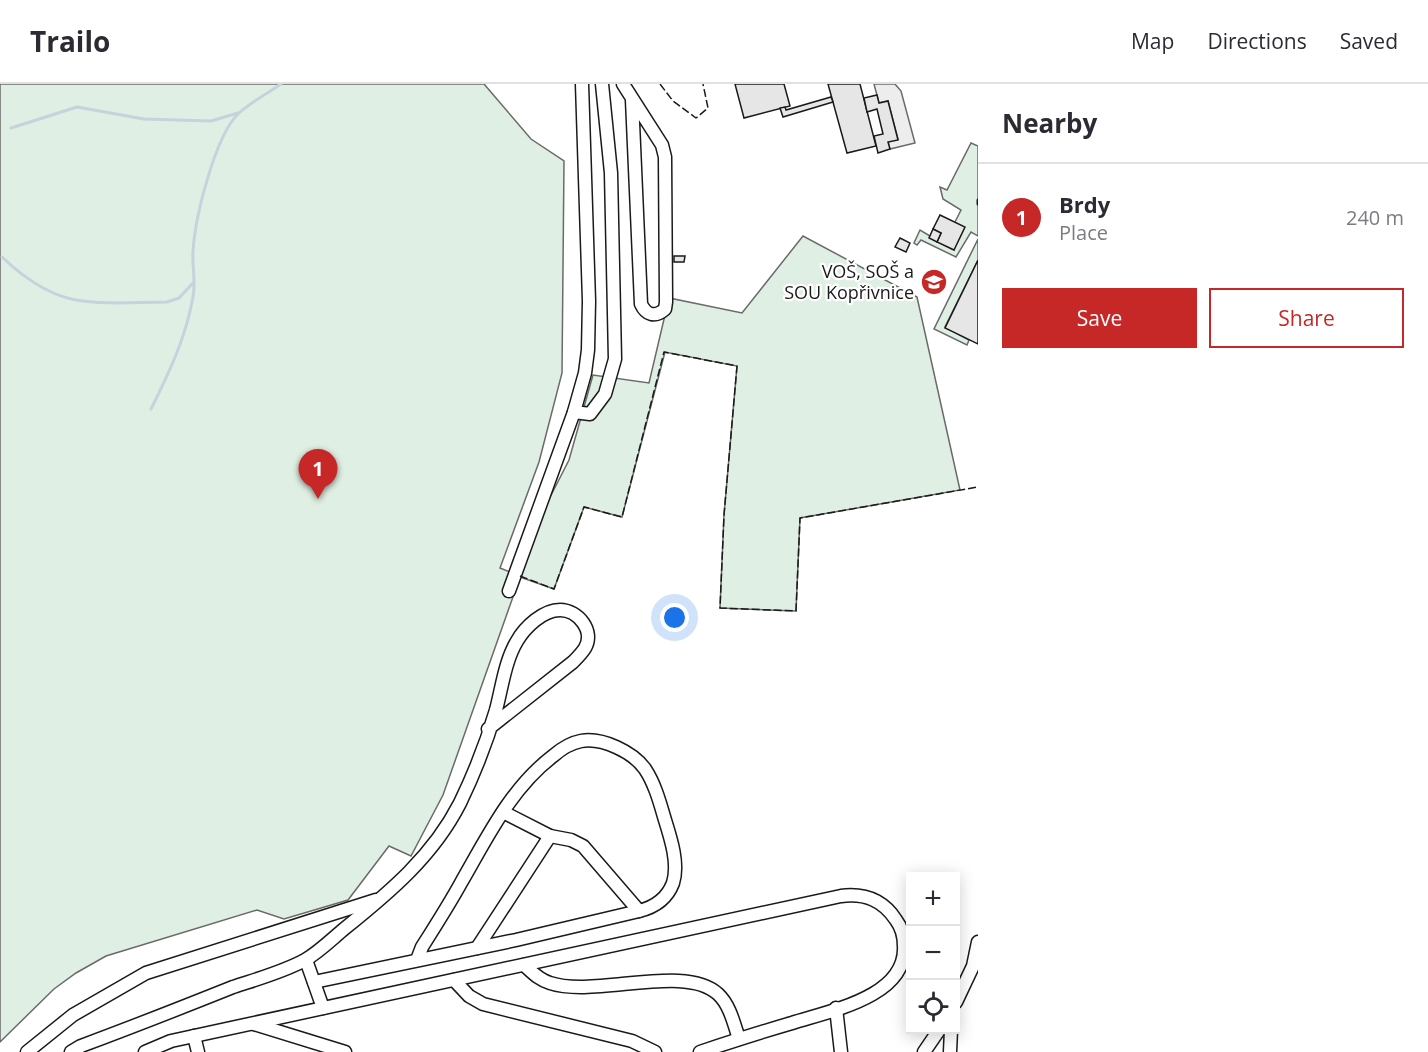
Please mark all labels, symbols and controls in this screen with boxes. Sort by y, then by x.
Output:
text: Trailo [30,22,110,60]
text: Map [1131,27,1174,55]
text: Directions [1207,27,1307,55]
text: Saved [1340,27,1398,55]
text: Nearby [1002,105,1097,141]
text: Brdy [1059,189,1110,219]
text: 1 [1016,204,1027,231]
text: 240 m [1346,204,1404,231]
text: Place [1059,219,1108,246]
place label: VOŠ, SOŠ a SOU Kopřivnice [784,259,914,304]
school or university icon: VOŠ, SOŠ a SOU Kopřivnice [919,267,949,297]
button: Save [1002,288,1197,348]
button: Share [1209,288,1404,348]
pin: 1 [298,450,338,499]
your location [660,603,689,632]
map controls [906,872,960,1034]
button: + [906,872,960,926]
button: − [906,926,960,980]
button: locate [906,980,960,1034]

